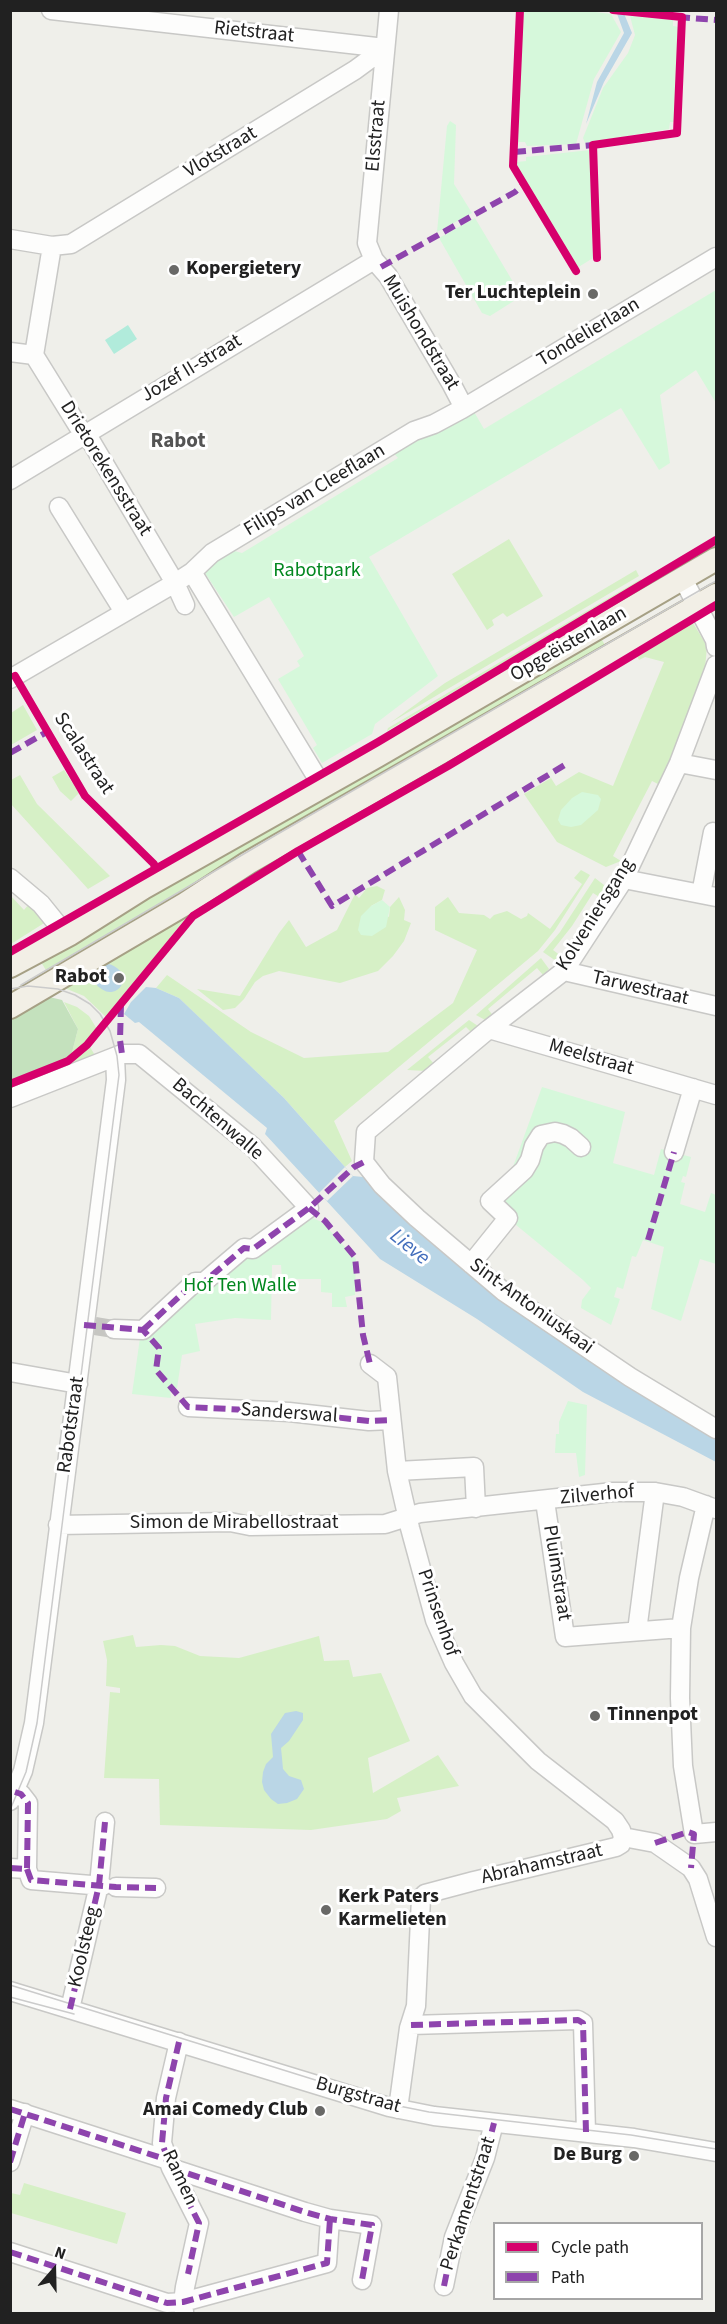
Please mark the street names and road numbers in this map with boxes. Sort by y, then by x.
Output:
street label: Rietstraat [213,17,295,49]
street label: Elsstraat [362,99,392,173]
street label: Vlotstraat [180,122,262,184]
street label: Muishondstraat [376,271,464,395]
street label: Tondelierlaan [533,293,645,373]
street label: Jozef II-straat [137,330,247,408]
street label: Drietorekensstraat [54,397,156,541]
street label: Filips van Cleeflaan [240,439,390,543]
street label: Opgeëistenlaan [507,602,631,688]
street label: Scalastraat [48,709,118,799]
street label: Kolveniersgang [552,854,640,976]
street label: Tarwestraat [589,966,691,1012]
street label: Meelstraat [546,1034,636,1082]
street label: Bachtenwalle [166,1074,268,1166]
street label: Sint-Antoniuskaai [464,1254,598,1360]
street label: Rabotstraat [53,1375,91,1475]
street label: Sanderswal [240,1399,338,1429]
street label: Zilverhof [559,1481,635,1511]
street label: Simon de Mirabellostraat [130,1512,338,1536]
street label: Pluimstraat [537,1523,575,1623]
street label: Prinsenhof [411,1566,463,1660]
street label: Abrahamstraat [479,1839,605,1891]
street label: Koolsteeg [64,1904,106,1990]
street label: Burgstraat [313,2072,403,2120]
street label: Perkamentstraat [436,2134,502,2274]
street label: Ramen [156,2146,202,2210]

